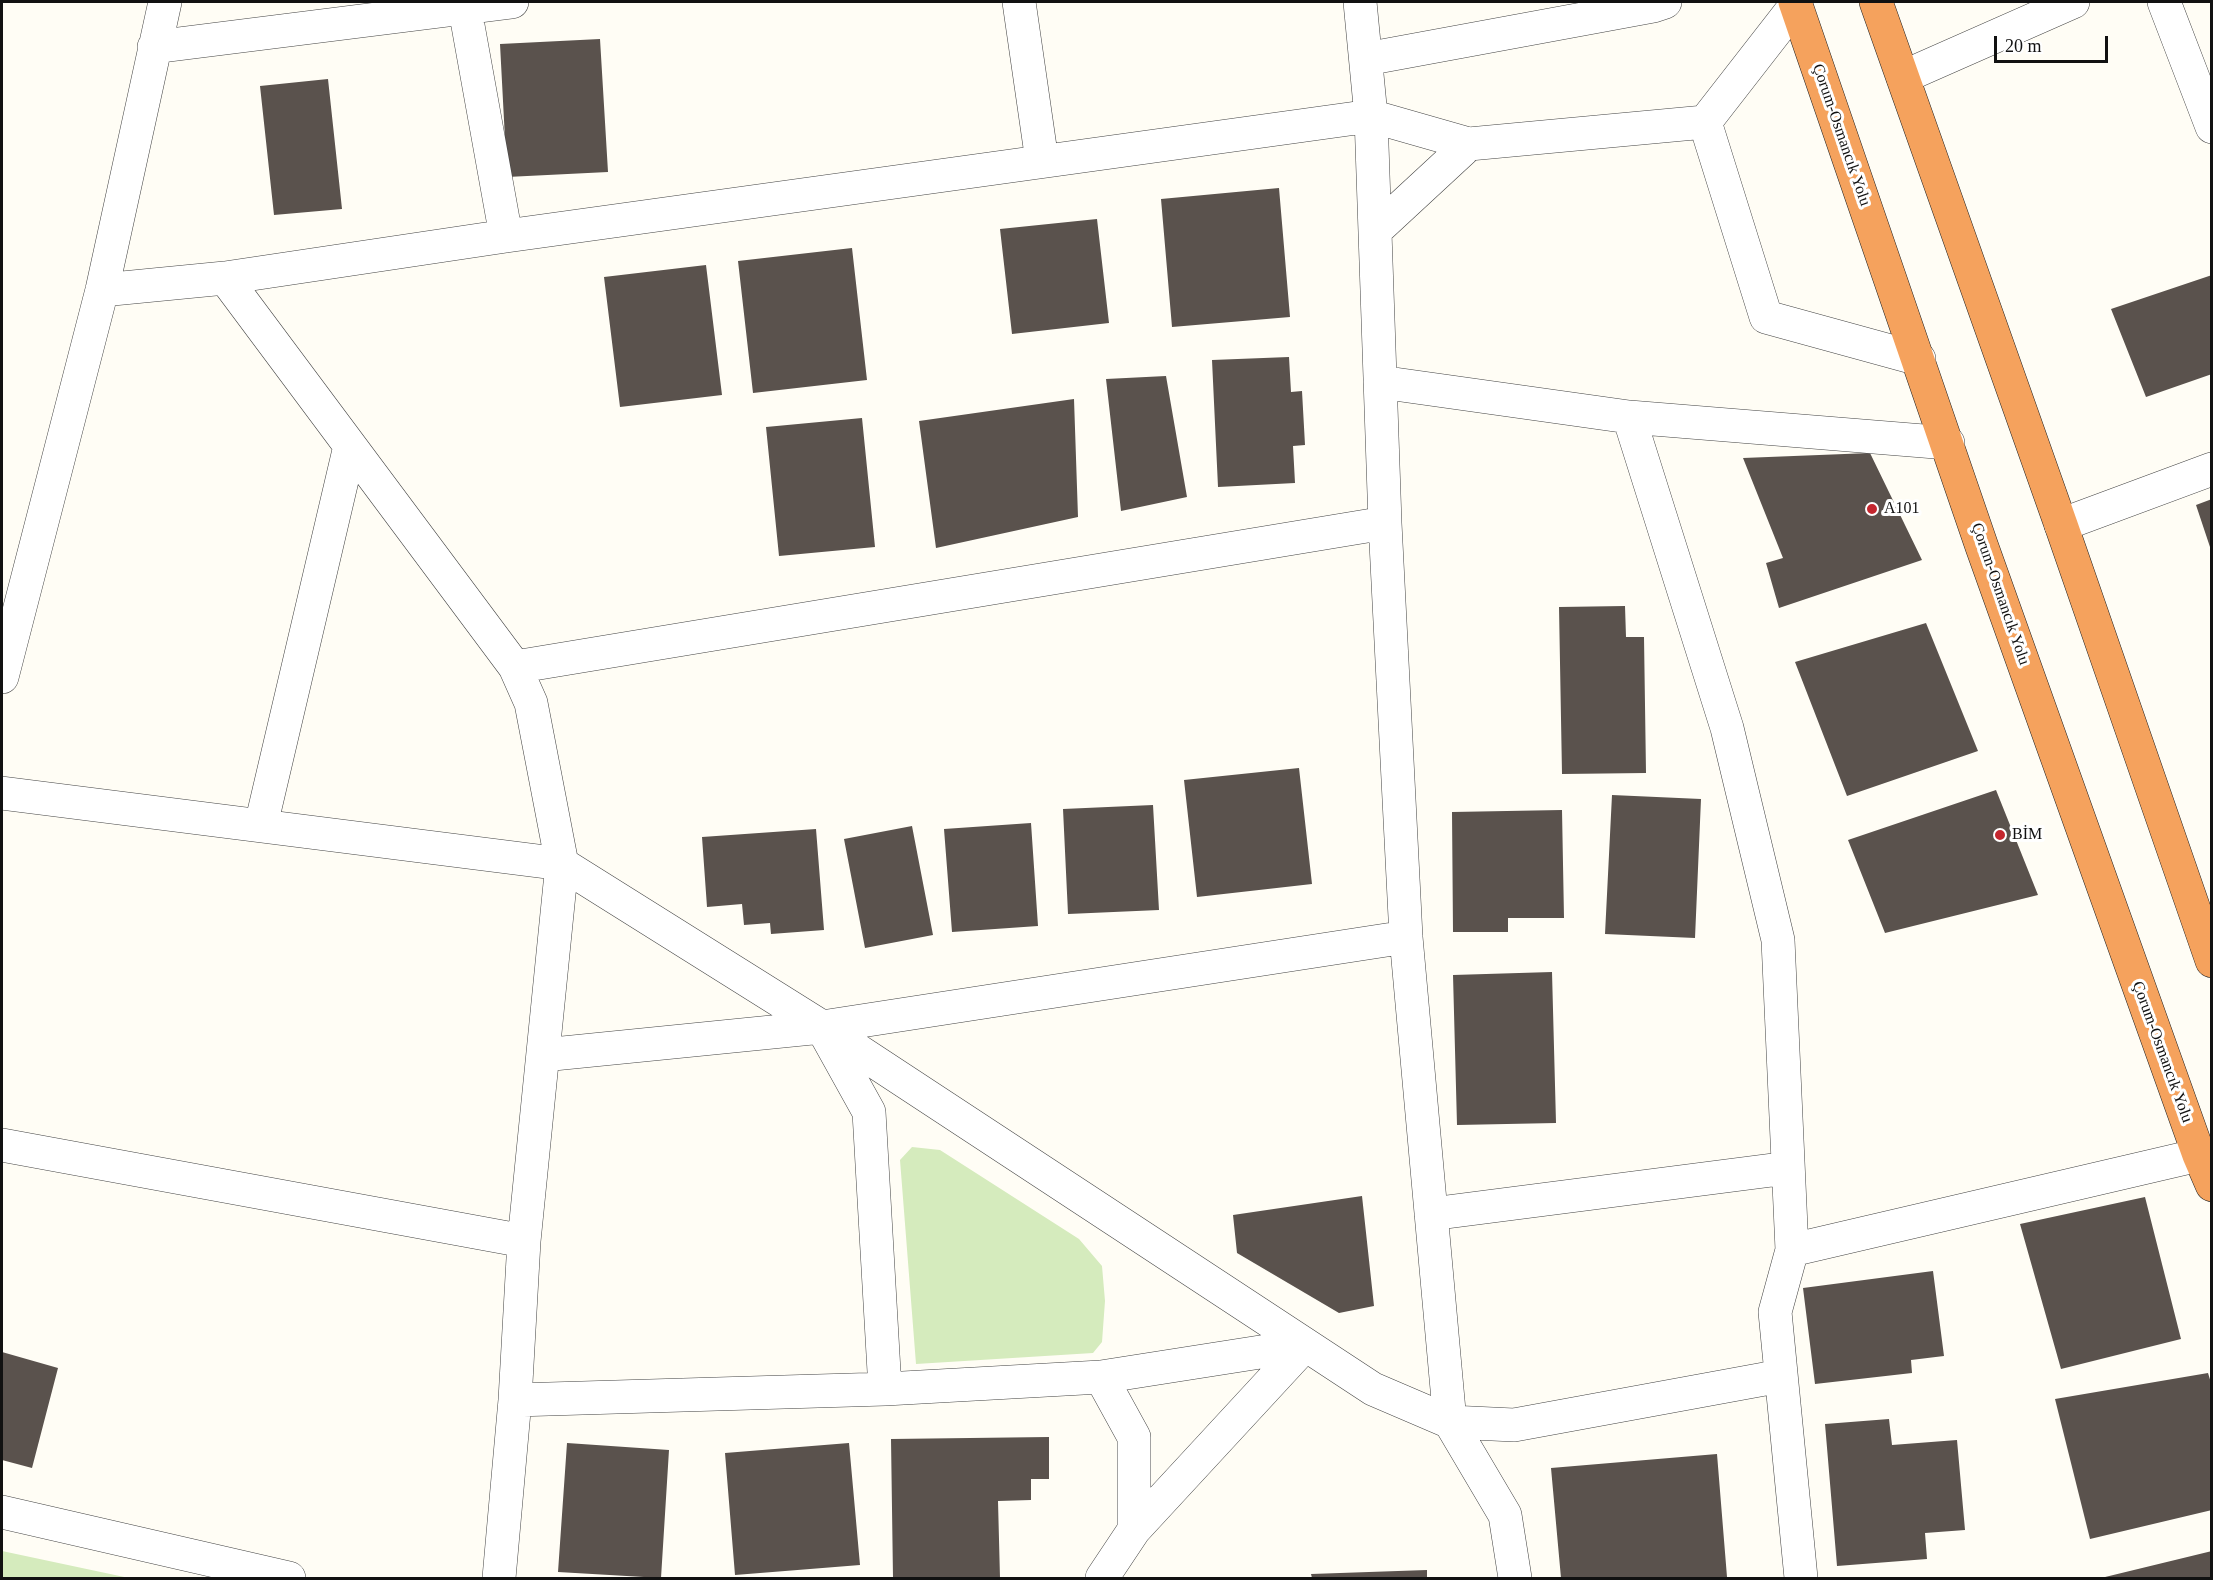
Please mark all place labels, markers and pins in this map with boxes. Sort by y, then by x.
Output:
place label: A101 [1884,499,1920,519]
marker: A101 [1865,502,1879,516]
place label: BİM [2012,825,2042,845]
marker: BİM [1993,828,2007,842]

